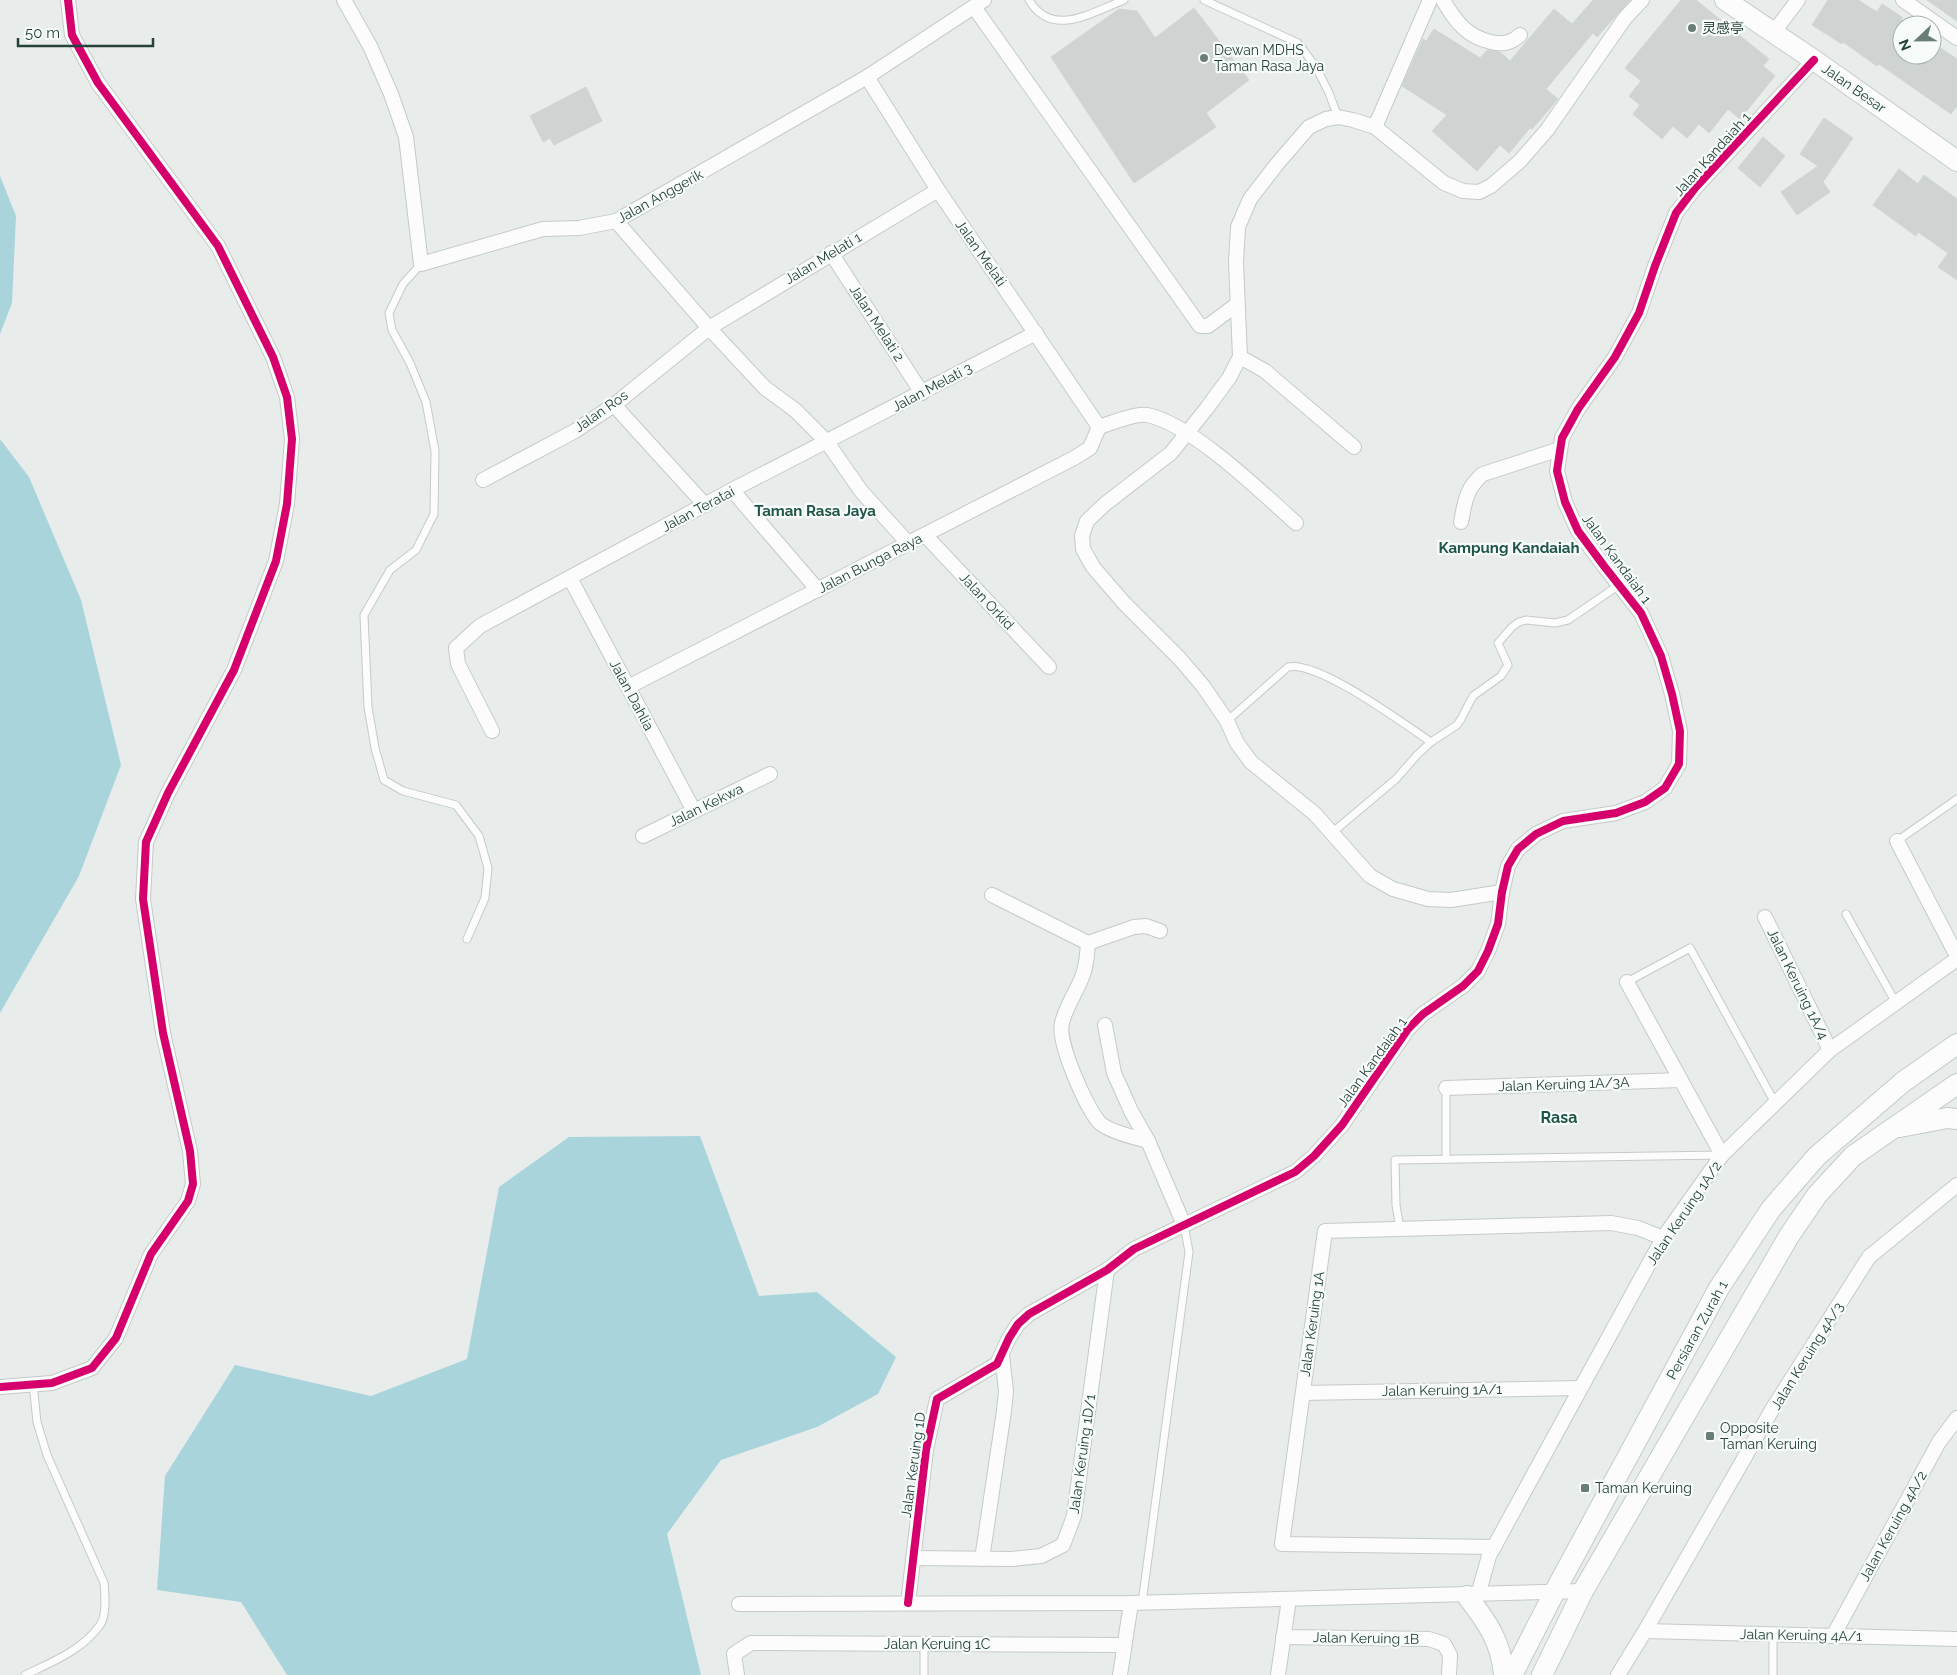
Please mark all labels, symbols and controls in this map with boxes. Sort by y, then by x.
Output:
scale bar [18,15,152,47]
north arrow [1892,15,1942,65]
place label: 灵感亭 [1702,20,1744,36]
marker: 灵感亭 [1686,22,1698,34]
text: 50 m [25,24,60,42]
text: N [1896,37,1914,53]
place label: Dewan MDHS Taman Rasa Jaya [1214,42,1324,74]
marker: Dewan MDHS Taman Rasa Jaya [1198,52,1210,64]
street label: Jalan Besar [1819,60,1889,116]
street label: Jalan Kandaiah 1 [1670,109,1754,199]
street label: Jalan Anggerik [614,166,706,226]
street label: Jalan Melati [952,217,1010,289]
street label: Jalan Melati 1 [782,229,864,287]
street label: Jalan Melati 2 [846,282,908,364]
street label: Jalan Melati 3 [889,359,975,415]
street label: Jalan Ros [571,387,631,435]
street label: Jalan Teratai [659,483,737,535]
district label: Taman Rasa Jaya [754,502,876,520]
street label: Jalan Kandaiah 1 [1579,511,1655,607]
street label: Jalan Bunga Raya [815,530,925,596]
district label: Kampung Kandaiah [1439,539,1579,557]
street label: Jalan Orkid [957,569,1017,633]
street label: Jalan Dahlia [607,657,657,733]
street label: Jalan Kekwa [666,780,746,830]
street label: Jalan Keruing 1A/4 [1764,926,1832,1042]
street label: Jalan Kandaiah 1 [1334,1014,1410,1110]
street label: Jalan Keruing 1A/3A [1498,1074,1630,1094]
district label: Rasa [1541,1108,1577,1127]
street label: Jalan Keruing 1A/2 [1643,1158,1725,1268]
street label: Jalan Keruing 1A [1297,1270,1327,1378]
street label: Persiaran Zurah 1 [1663,1278,1731,1382]
street label: Jalan Keruing 4A/3 [1767,1299,1847,1413]
street label: Jalan Keruing 1A/1 [1382,1381,1502,1399]
street label: Jalan Keruing 1D/1 [1066,1393,1098,1515]
street label: Jalan Keruing 1D [898,1411,928,1519]
place label: Opposite Taman Keruing [1720,1420,1817,1452]
marker: Opposite Taman Keruing [1704,1430,1716,1442]
street label: Jalan Keruing 4A/2 [1856,1468,1930,1584]
place label: Taman Keruing [1595,1480,1692,1496]
marker: Taman Keruing [1579,1482,1591,1494]
street label: Jalan Keruing 4A/1 [1740,1626,1862,1644]
street label: Jalan Keruing 1B [1313,1629,1419,1647]
street label: Jalan Keruing 1C [884,1636,991,1652]

